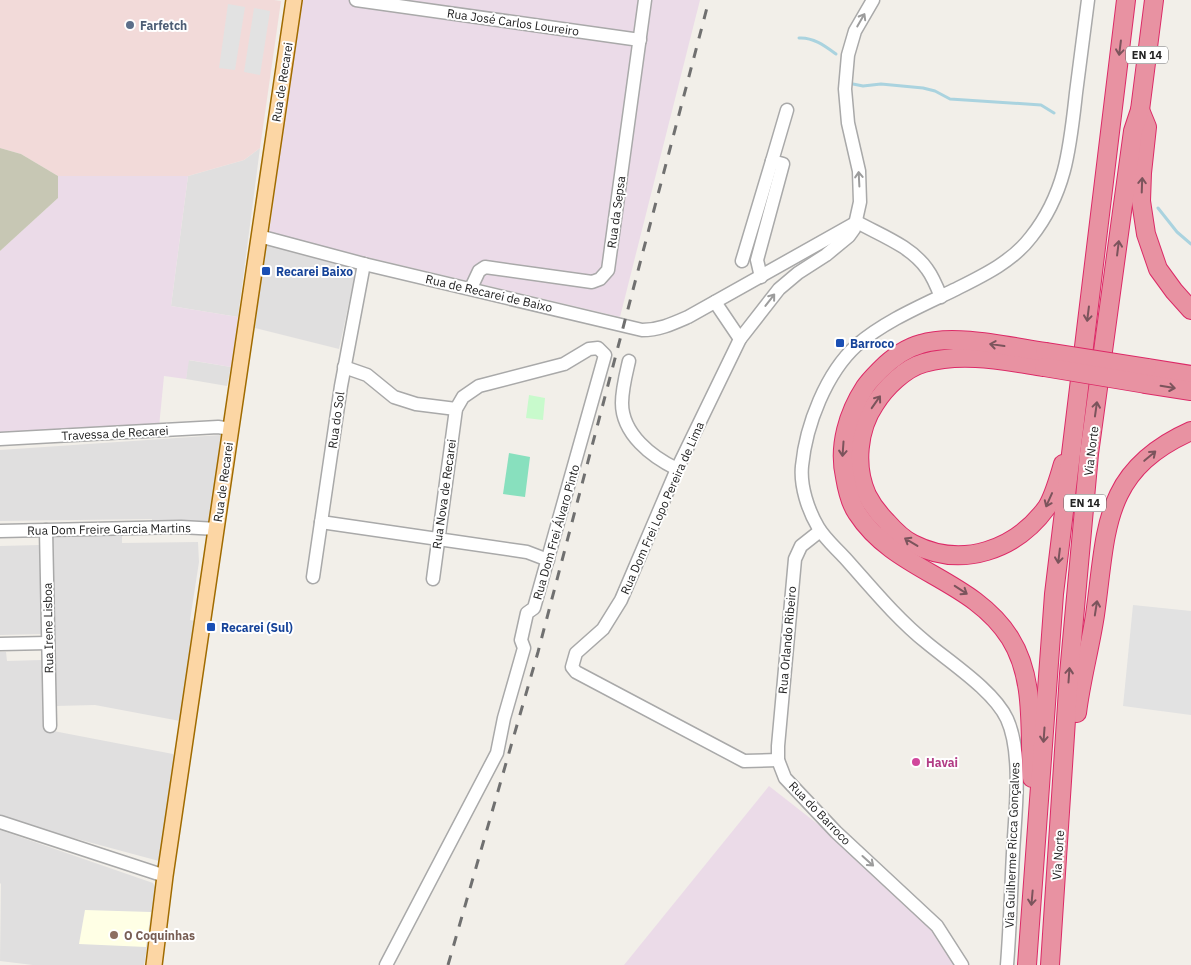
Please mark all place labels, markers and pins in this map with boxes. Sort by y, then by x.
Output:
place label: Farfetch [140,18,187,33]
marker: Farfetch [124,19,136,31]
place label: Recarei Baixo [276,264,353,279]
marker: Recarei Baixo [260,265,272,277]
place label: Barroco [850,336,894,351]
marker: Barroco [834,337,846,349]
place label: Recarei (Sul) [221,620,293,635]
marker: Recarei (Sul) [205,621,217,633]
place label: Havai [926,755,958,770]
marker: Havai [910,756,922,768]
place label: O Coquinhas [124,928,195,943]
marker: O Coquinhas [108,929,120,941]

